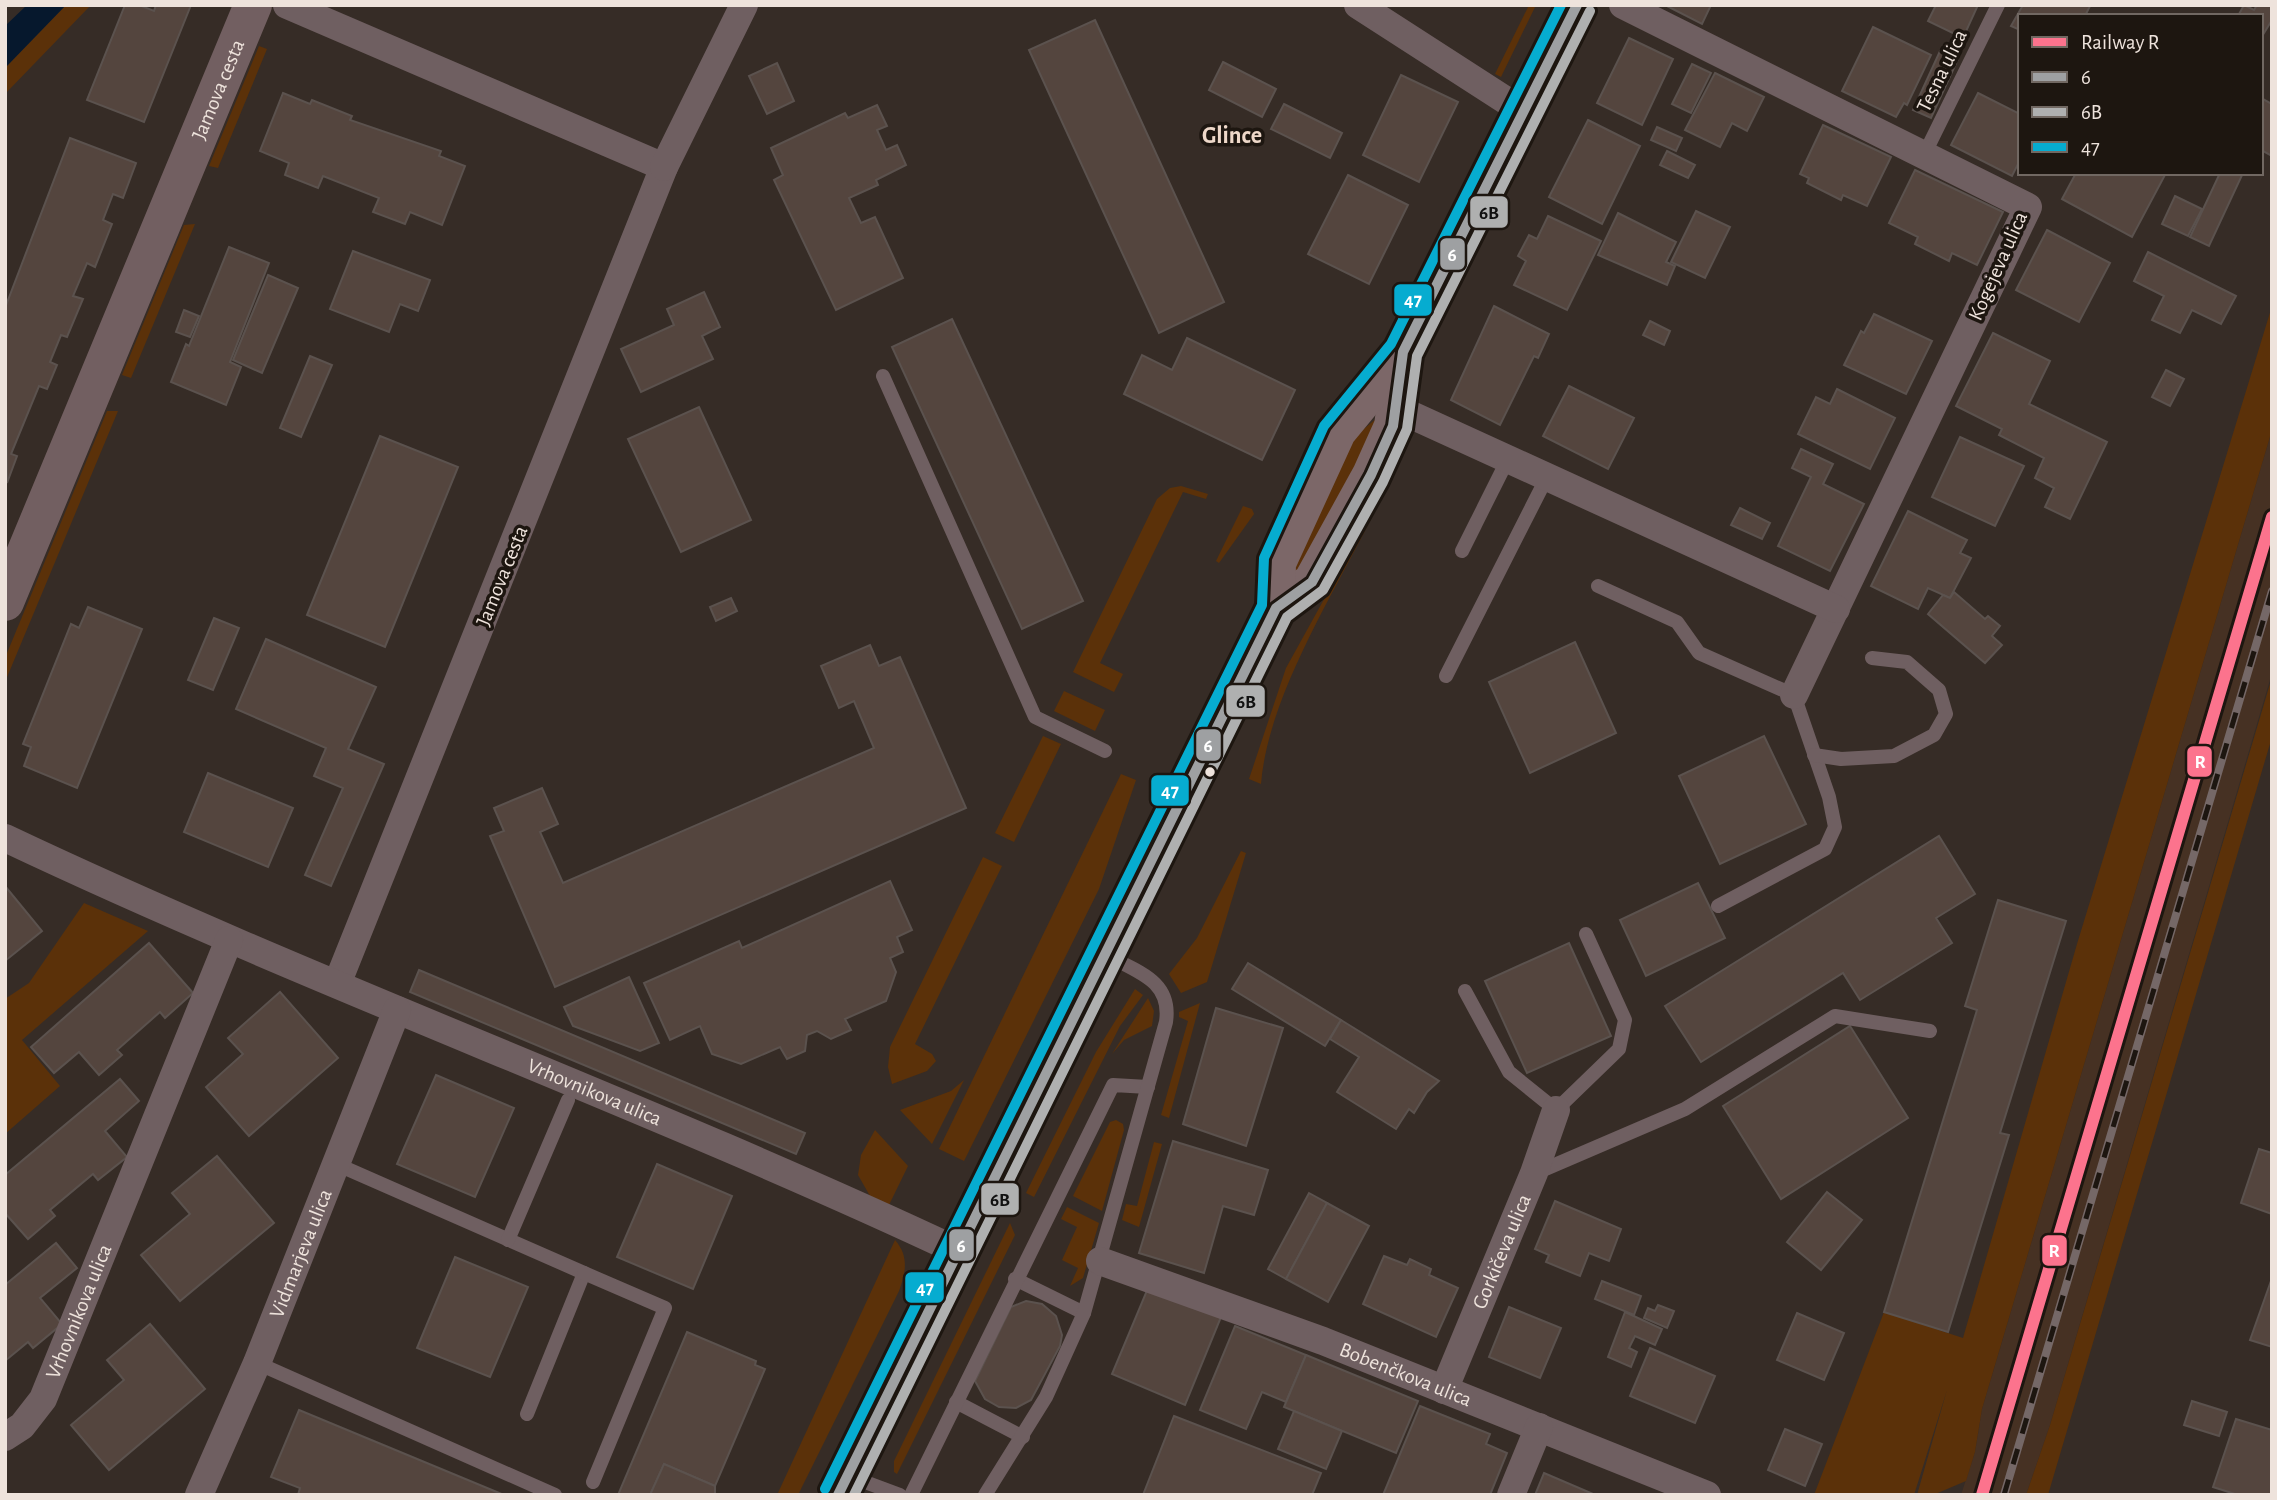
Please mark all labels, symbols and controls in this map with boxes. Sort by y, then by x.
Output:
legend [2018,14,2263,175]
street label: Tesna ulica [1913,26,1971,116]
text: Railway R [2081,32,2160,53]
street label: Jamova cesta [188,36,248,143]
text: 6 [2081,67,2091,88]
text: 6B [2081,102,2102,123]
district label: Glince [1202,124,1262,148]
text: 47 [2081,137,2100,158]
line badge: 6B [1469,195,1509,229]
text: 6B [1479,204,1499,223]
street label: Kogejeva ulica [1965,208,2031,324]
line badge: 6 [1439,237,1466,271]
text: 6 [1447,246,1457,265]
line badge: 47 [1393,283,1433,317]
text: 47 [1404,291,1422,310]
street label: Jamova cesta [472,523,532,629]
line badge: 6B [1225,684,1266,718]
text: 6B [1236,693,1256,712]
line badge: 6 [1195,728,1222,762]
text: 6 [1203,737,1213,756]
line badge: R [2186,745,2213,778]
text: R [2194,753,2206,772]
unlabelled marker [1203,765,1217,779]
line badge: 47 [1150,774,1190,807]
text: 47 [1161,782,1179,801]
street label: Vrhovnikova ulica [525,1055,665,1129]
line badge: 6B [980,1182,1020,1216]
street label: Vidmarjeva ulica [266,1186,335,1321]
text: 6B [990,1191,1010,1210]
street label: Gorkičeva ulica [1468,1191,1535,1312]
line badge: 6 [948,1228,975,1262]
line badge: R [2041,1234,2068,1267]
text: 6 [956,1237,966,1256]
street label: Vrhovnikova ulica [42,1241,115,1382]
text: R [2048,1242,2060,1261]
line badge: 47 [904,1271,945,1304]
text: 47 [916,1279,934,1298]
street label: Bobenčkova ulica [1337,1338,1475,1410]

